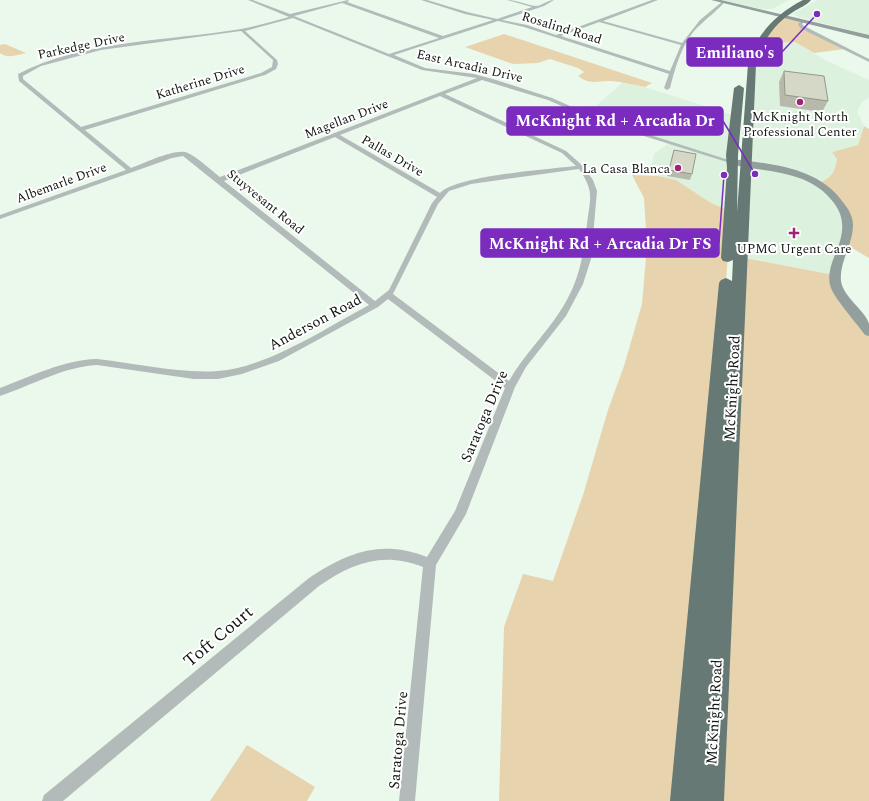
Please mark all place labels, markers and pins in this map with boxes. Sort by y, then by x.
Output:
callout: Emiliano's [687,38,782,66]
marker: McKnight North Professional Center [795,97,805,107]
callout: McKnight Rd + Arcadia Dr [507,107,723,135]
place label: McKnight North Professional Center [743,107,857,142]
place label: La Casa Blanca [582,159,671,179]
marker: La Casa Blanca [673,163,683,173]
marker: UPMC Urgent Care [788,227,800,239]
callout: McKnight Rd + Arcadia Dr FS [481,229,719,257]
place label: UPMC Urgent Care [736,239,852,259]

